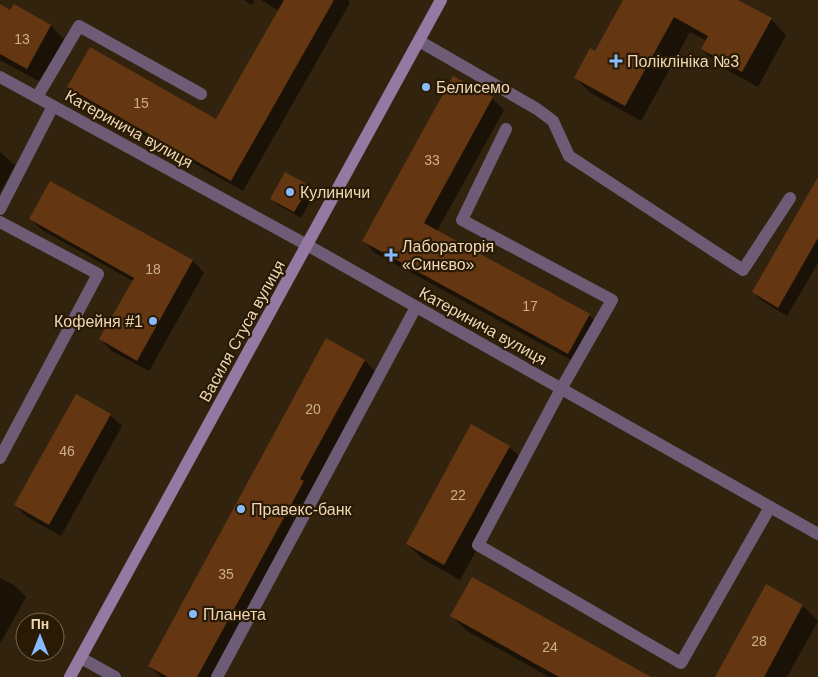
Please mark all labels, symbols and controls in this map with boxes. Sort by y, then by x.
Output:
house number: 13 [14,31,30,47]
place label: Поліклініка №3 [627,53,739,70]
marker: Поліклініка №3 [609,54,623,68]
place label: Белисемо [436,79,510,96]
marker: Белисемо [420,81,432,93]
street label: Катеринича вулиця [62,87,196,171]
house number: 15 [133,95,149,111]
house number: 33 [424,152,440,168]
place label: Кулиничи [300,184,370,201]
marker: Кулиничи [284,186,296,198]
place label: Лабораторія «Синєво» [402,238,494,273]
marker: Лабораторія «Синєво» [384,248,398,262]
street label: Василя Стуса вулиця [196,257,288,405]
house number: 18 [145,261,161,277]
street label: Катеринича вулиця [416,284,550,368]
house number: 17 [522,298,538,314]
place label: Кофейня #1 [54,313,143,330]
marker: Кофейня #1 [147,315,159,327]
house number: 20 [305,401,321,417]
house number: 46 [59,443,75,459]
house number: 22 [450,487,466,503]
place label: Правекс-банк [251,501,353,518]
marker: Правекс-банк [235,503,247,515]
house number: 35 [218,566,234,582]
place label: Планета [203,606,266,623]
marker: Планета [187,608,199,620]
north arrow [15,612,65,662]
text: Пн [31,616,49,632]
house number: 28 [751,633,767,649]
house number: 24 [542,639,558,655]

